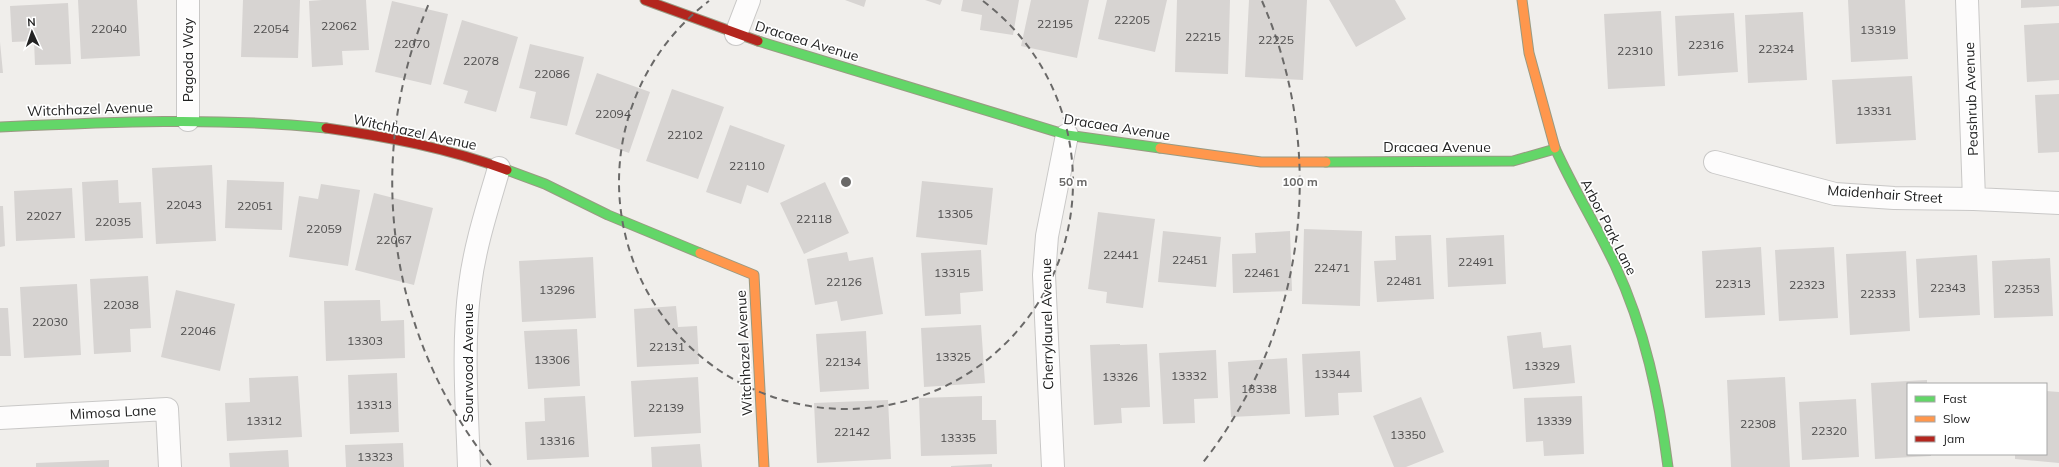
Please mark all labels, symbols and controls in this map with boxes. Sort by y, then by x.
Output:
north arrow [12,12,52,52]
house number: 22205 [1114,12,1150,27]
text: N [27,15,36,29]
house number: 22195 [1037,16,1073,31]
street label: Pagoda Way [179,17,197,102]
street label: Dracaea Avenue [753,17,861,65]
house number: 22062 [321,18,357,33]
house number: 22040 [91,21,127,36]
house number: 22054 [253,21,289,36]
house number: 13319 [1860,22,1896,37]
house number: 22215 [1185,29,1221,44]
house number: 22225 [1258,32,1294,47]
house number: 22070 [394,36,430,51]
house number: 22316 [1688,37,1724,52]
house number: 22324 [1758,41,1794,56]
street label: Peashrub Avenue [1960,42,1982,156]
house number: 22310 [1617,43,1653,58]
house number: 22078 [463,53,499,68]
house number: 22086 [534,66,570,81]
street label: Witchhazel Avenue [27,98,153,120]
house number: 13331 [1856,103,1892,118]
house number: 22094 [595,106,631,121]
street label: Witchhazel Avenue [352,110,478,154]
street label: Dracaea Avenue [1062,110,1172,144]
house number: 22102 [667,127,703,142]
street label: Dracaea Avenue [1383,138,1491,156]
house number: 22110 [729,158,765,173]
text: 50 m [1059,174,1087,189]
text: 100 m [1282,174,1318,189]
centre of rings [839,175,853,189]
street label: Arbor Park Lane [1577,176,1641,278]
street label: Maidenhair Street [1827,181,1943,207]
house number: 22043 [166,197,202,212]
house number: 22051 [237,198,273,213]
house number: 13305 [937,206,973,221]
house number: 22027 [26,208,62,223]
house number: 22118 [796,211,832,226]
house number: 22035 [95,214,131,229]
house number: 22059 [306,221,342,236]
house number: 22067 [376,232,412,247]
house number: 22441 [1103,247,1139,262]
house number: 22451 [1172,252,1208,267]
house number: 22491 [1458,254,1494,269]
street label: Cherrylaurel Avenue [1037,258,1057,390]
house number: 22471 [1314,260,1350,275]
house number: 13315 [934,265,970,280]
house number: 22461 [1244,265,1280,280]
house number: 22481 [1386,273,1422,288]
house number: 22126 [826,274,862,289]
house number: 22313 [1715,276,1751,291]
house number: 22323 [1789,277,1825,292]
house number: 22343 [1930,280,1966,295]
house number: 22353 [2004,281,2040,296]
house number: 13296 [539,282,575,297]
house number: 22333 [1860,286,1896,301]
street label: Witchhazel Avenue [732,290,756,416]
house number: 22038 [103,297,139,312]
street label: Sourwood Avenue [459,303,477,423]
house number: 22030 [32,314,68,329]
house number: 22046 [180,323,216,338]
house number: 13303 [347,333,383,348]
house number: 22131 [649,339,685,354]
house number: 13325 [935,349,971,364]
house number: 13306 [534,352,570,367]
house number: 22134 [825,354,861,369]
house number: 13329 [1524,358,1560,373]
house number: 13344 [1314,366,1350,381]
house number: 13332 [1171,368,1207,383]
house number: 13326 [1102,369,1138,384]
house number: 13338 [1241,381,1277,396]
legend [1907,383,2047,455]
text: Fast [1943,391,1967,406]
house number: 13313 [356,397,392,412]
house number: 22139 [648,400,684,415]
street label: Mimosa Lane [69,401,157,423]
text: Slow [1943,411,1971,426]
house number: 13312 [246,413,282,428]
house number: 13339 [1536,413,1572,428]
house number: 22308 [1740,416,1776,431]
house number: 22320 [1811,423,1847,438]
house number: 22142 [834,424,870,439]
house number: 13350 [1390,427,1426,442]
house number: 13335 [940,430,976,445]
text: Jam [1943,431,1965,446]
house number: 13316 [539,433,575,448]
house number: 13323 [357,449,393,464]

